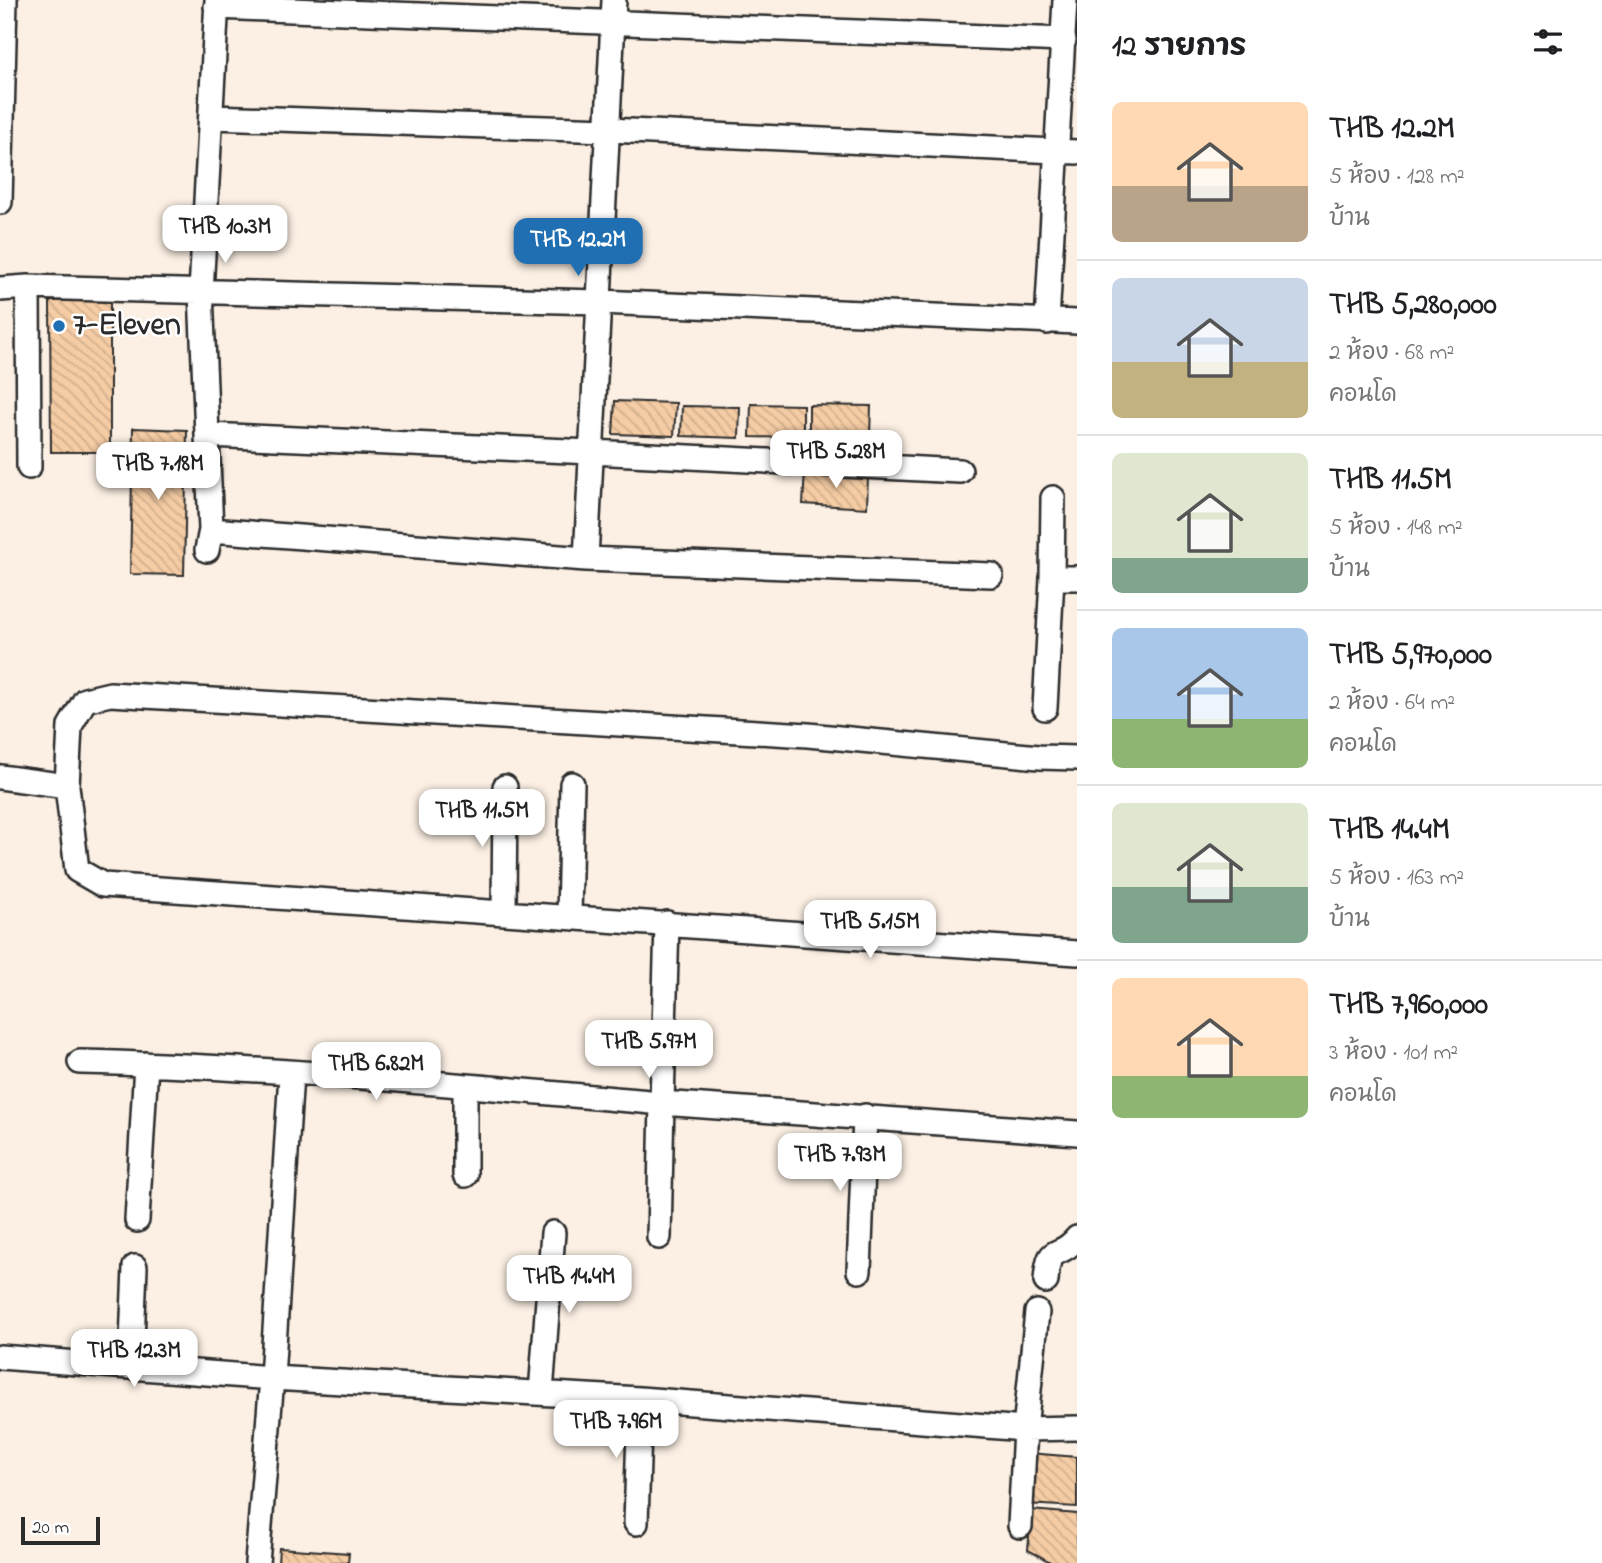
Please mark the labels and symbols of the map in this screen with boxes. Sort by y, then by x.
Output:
pin: THB 10.3M [145,205,305,265]
pin: THB 12.2M [498,218,658,278]
place label: 7-Eleven [73,303,181,350]
marker: 7-Eleven [51,318,67,334]
pin: THB 5.28M [756,430,916,490]
pin: THB 7.18M [78,442,238,502]
pin: THB 11.5M [402,790,562,849]
pin: THB 5.15M [790,900,950,960]
pin: THB 5.97M [569,1020,729,1080]
pin: THB 6.82M [296,1042,456,1102]
pin: THB 7.93M [760,1134,920,1193]
pin: THB 14.4M [489,1256,649,1315]
pin: THB 12.3M [54,1330,214,1389]
pin: THB 7.96M [536,1400,696,1460]
scale bar [21,1514,100,1546]

